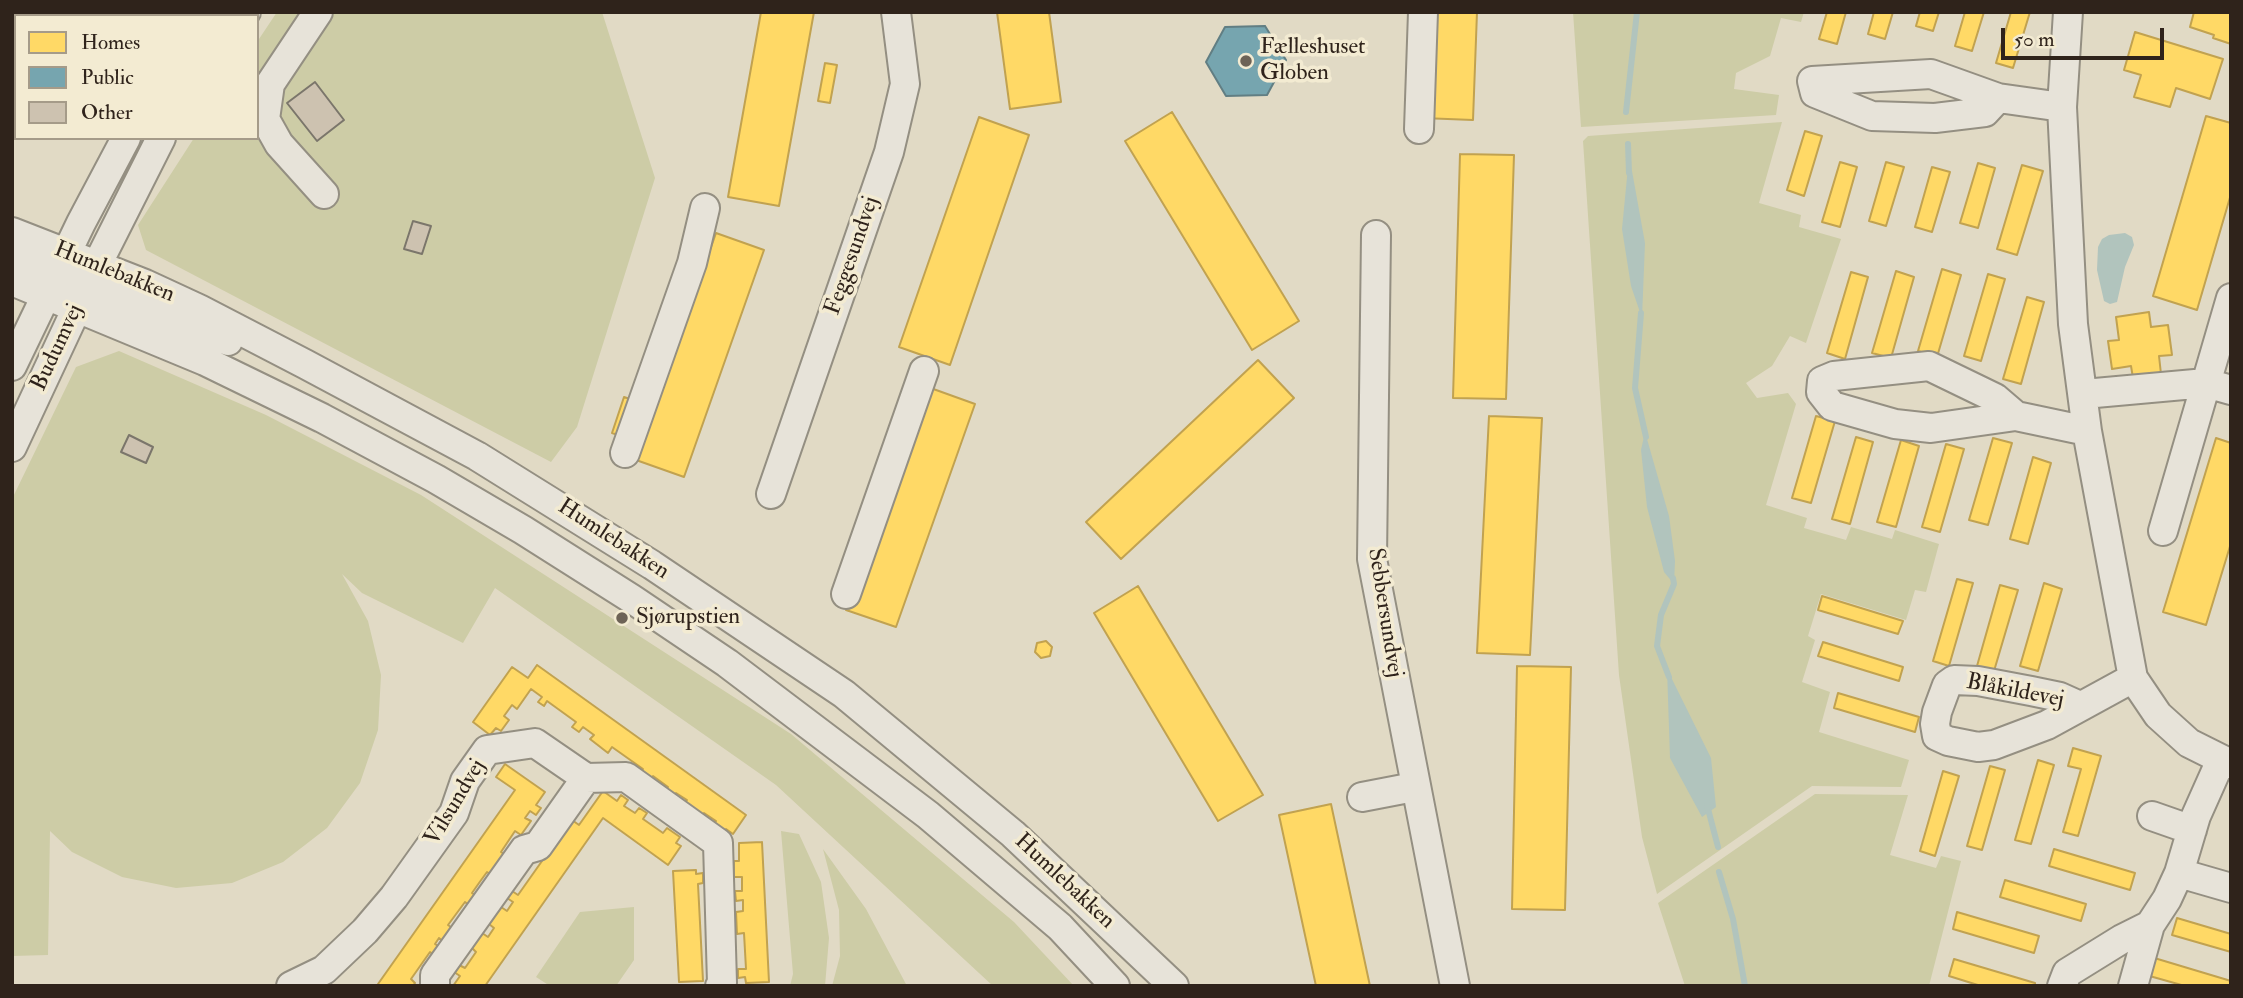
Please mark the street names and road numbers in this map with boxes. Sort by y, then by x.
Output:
street label: Feggesundvej [820,193,886,319]
street label: Humlebakken [50,236,178,310]
street label: Budumvej [26,300,90,396]
street label: Humlebakken [552,494,674,586]
street label: Sebbersundvej [1360,546,1408,680]
street label: Blåkildevej [1964,669,2066,715]
street label: Vilsundvej [420,755,492,851]
street label: Humlebakken [1008,828,1120,936]

